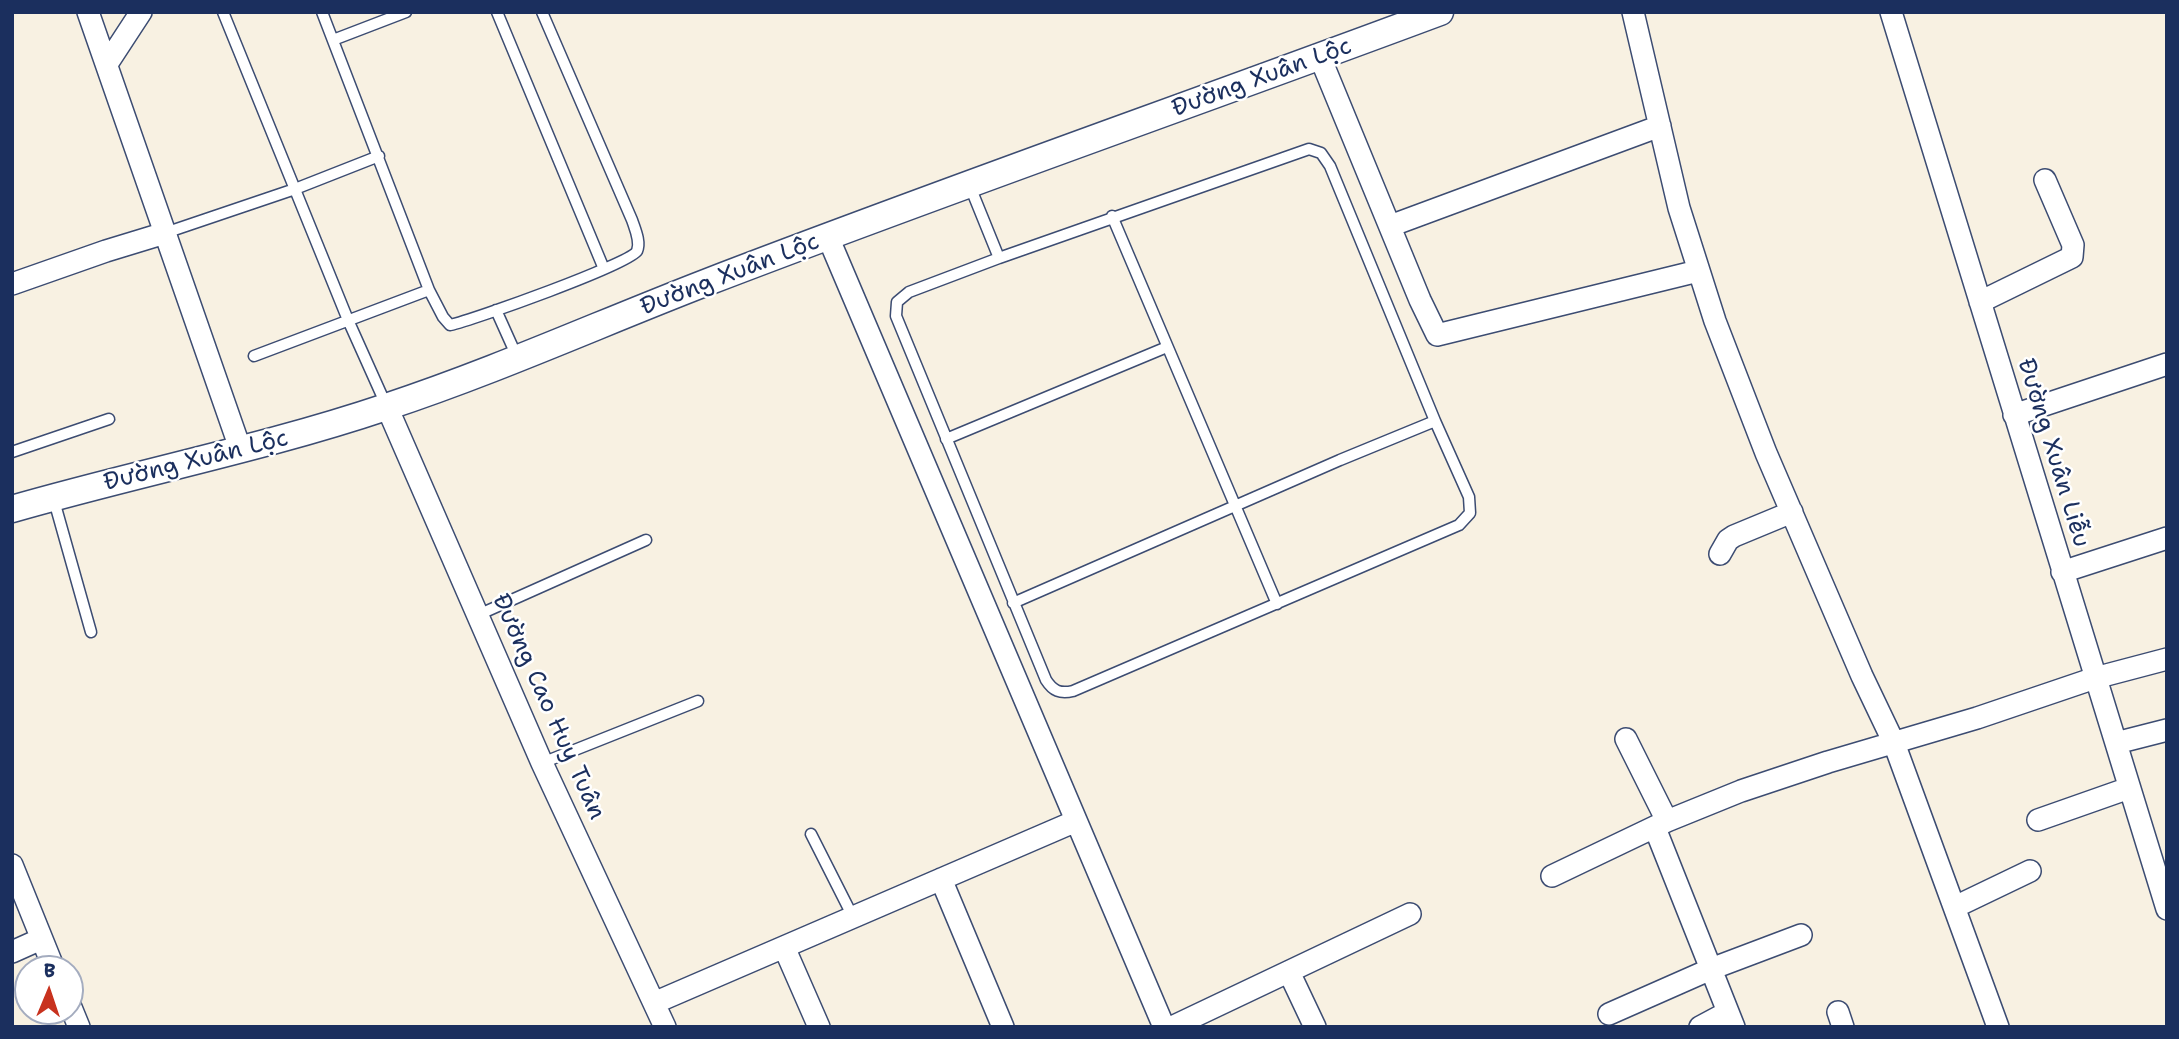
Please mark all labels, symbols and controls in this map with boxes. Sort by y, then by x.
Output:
street label: Đường Xuân Lộc [1168,32,1356,124]
street label: Đường Xuân Lộc [637,228,823,322]
street label: Đường Xuân Liễu [2011,355,2095,551]
street label: Đường Xuân Lộc [101,424,291,498]
street label: Đường Cao Huy Tuân [485,590,611,824]
north arrow [14,955,84,1025]
text: B [43,958,56,983]

